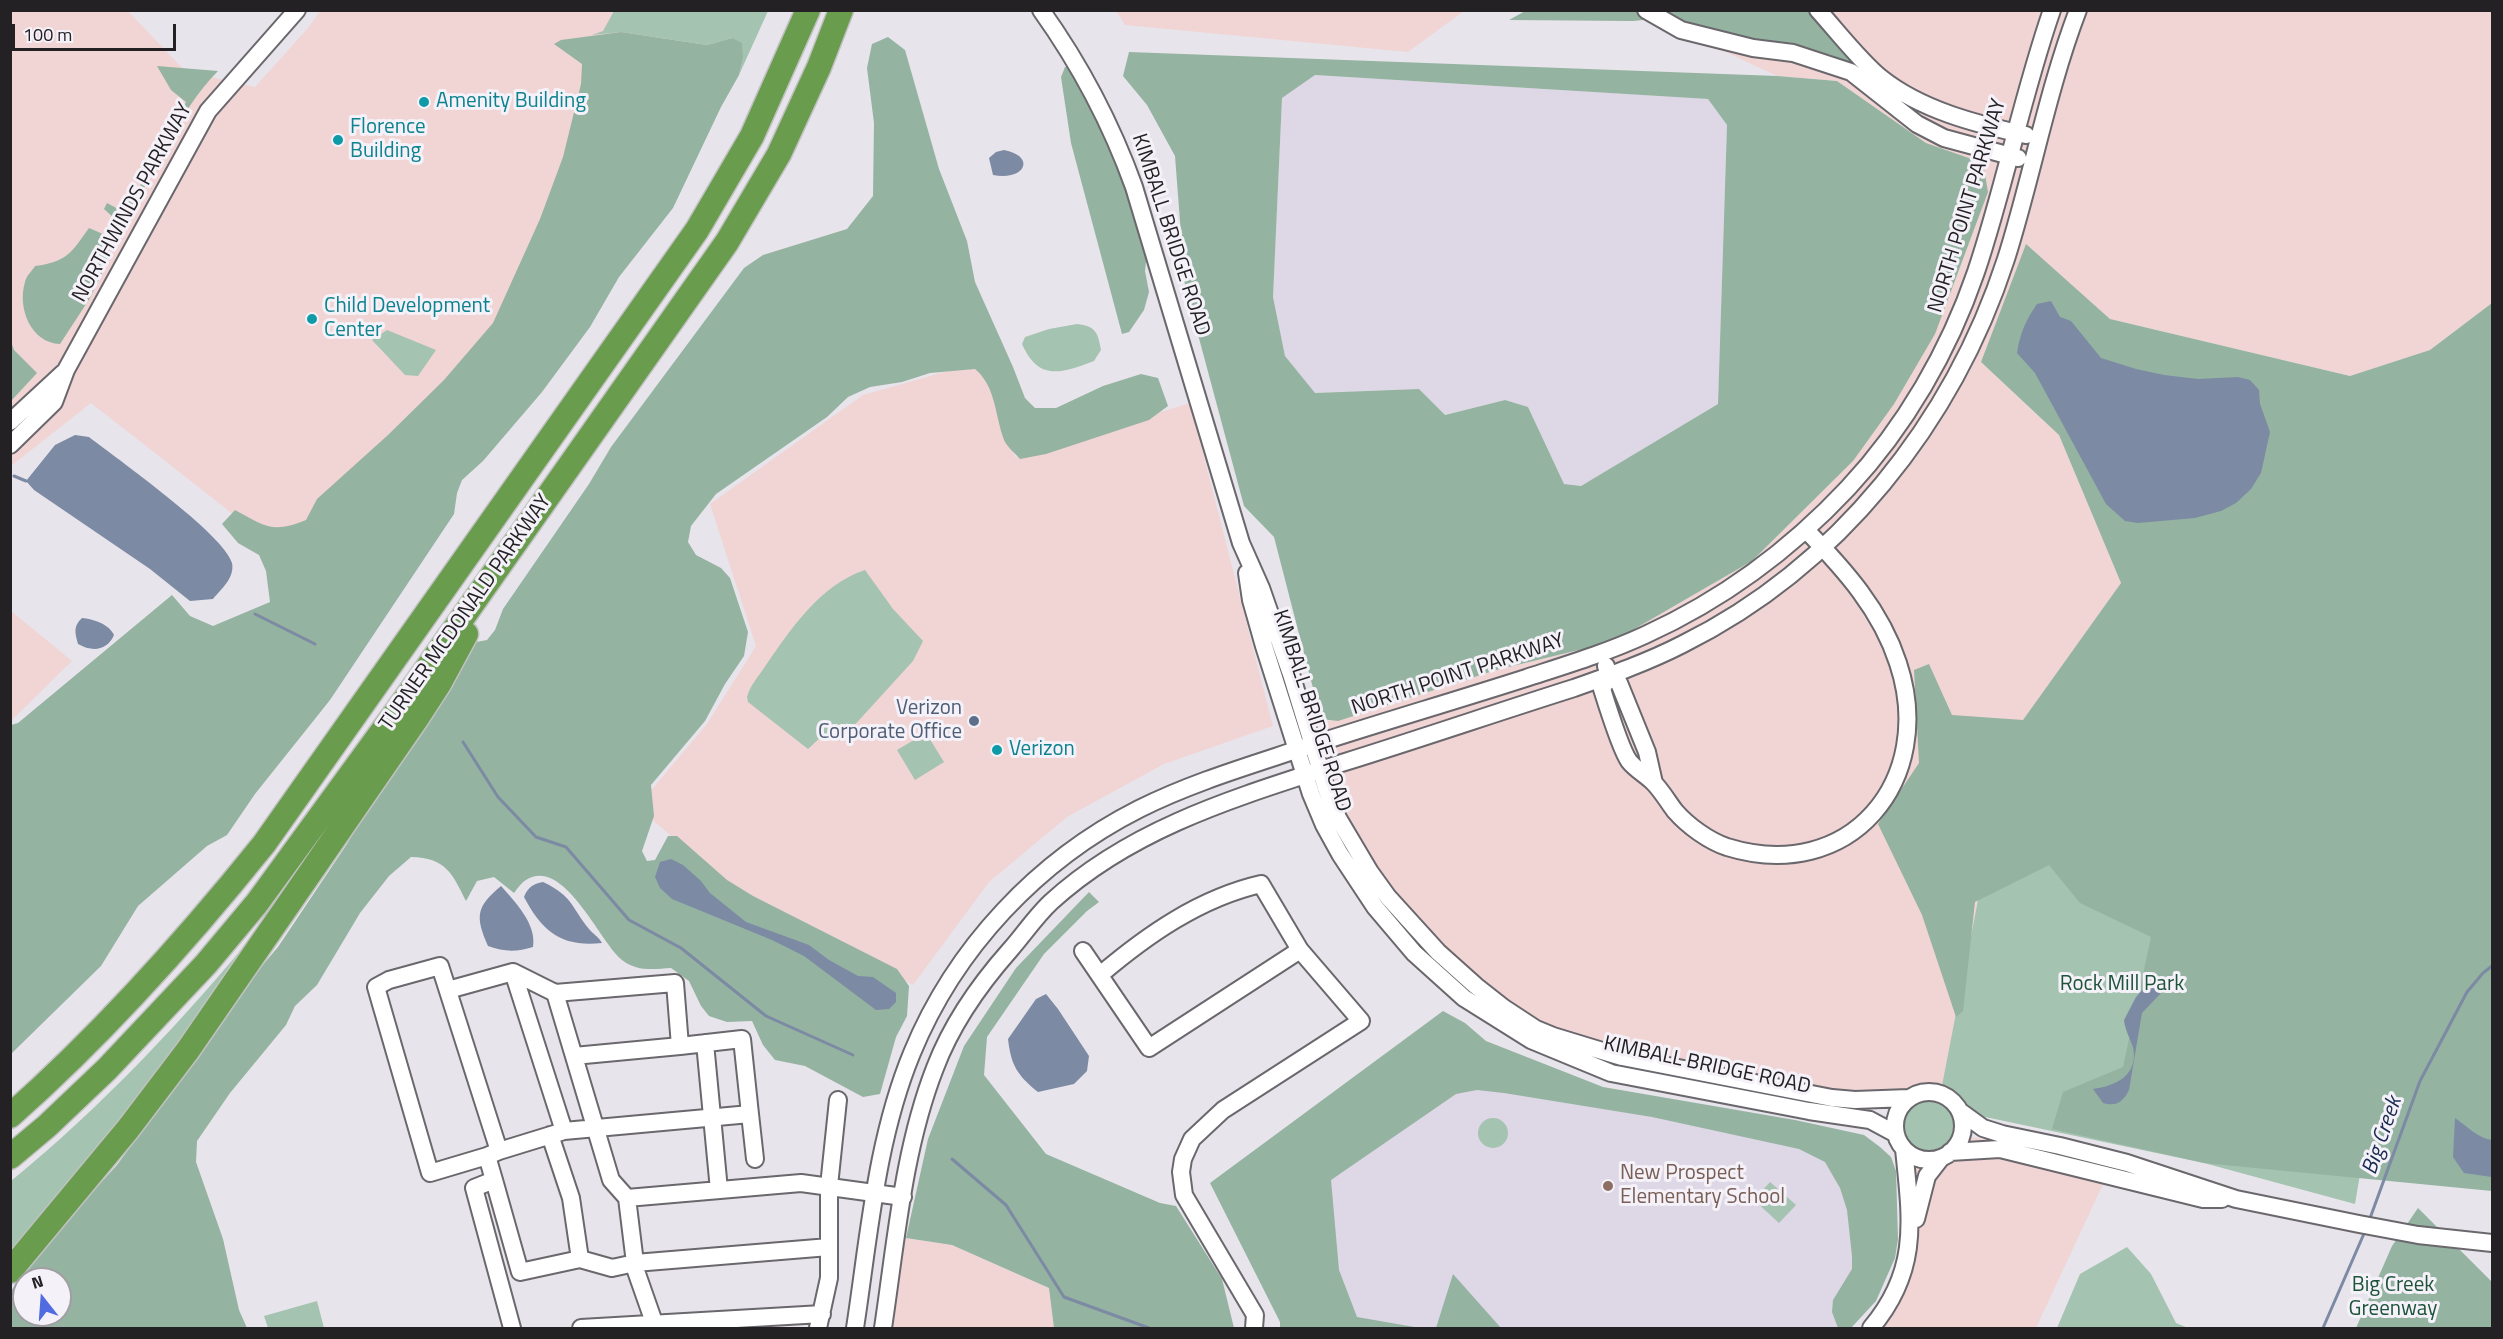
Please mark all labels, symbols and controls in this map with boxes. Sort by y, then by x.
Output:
scale bar [15,12,178,50]
text: 100 m [23,21,72,48]
place label: Amenity Building [436,89,586,115]
marker: Amenity Building [417,95,431,109]
street label: NORTH POINT PARKWAY [1923,96,2013,316]
street label: NORTHWINDS PARKWAY [68,99,198,307]
place label: Florence Building [350,115,426,165]
street label: KIMBALL BRIDGE ROAD [1125,131,1215,339]
marker: Florence Building [331,133,345,147]
place label: Child Development Center [324,294,490,344]
marker: Child Development Center [305,312,319,326]
street label: TURNER MCDONALD PARKWAY [375,490,557,736]
street label: KIMBALL BRIDGE ROAD [1266,607,1356,815]
street label: NORTH POINT PARKWAY [1348,629,1568,721]
place label: Verizon Corporate Office [818,696,962,746]
marker: Verizon Corporate Office [967,714,981,728]
place label: Verizon [1009,737,1075,763]
marker: Verizon [990,743,1004,757]
park label: Rock Mill Park [2060,972,2184,998]
street label: KIMBALL BRIDGE ROAD [1601,1032,1813,1100]
water label: Big Creek [2357,1094,2409,1178]
place label: New Prospect Elementary School [1620,1161,1785,1211]
marker: New Prospect Elementary School [1601,1179,1615,1193]
north arrow [12,1267,72,1327]
text: N [29,1269,46,1295]
park label: Big Creek Greenway [2349,1273,2437,1323]

